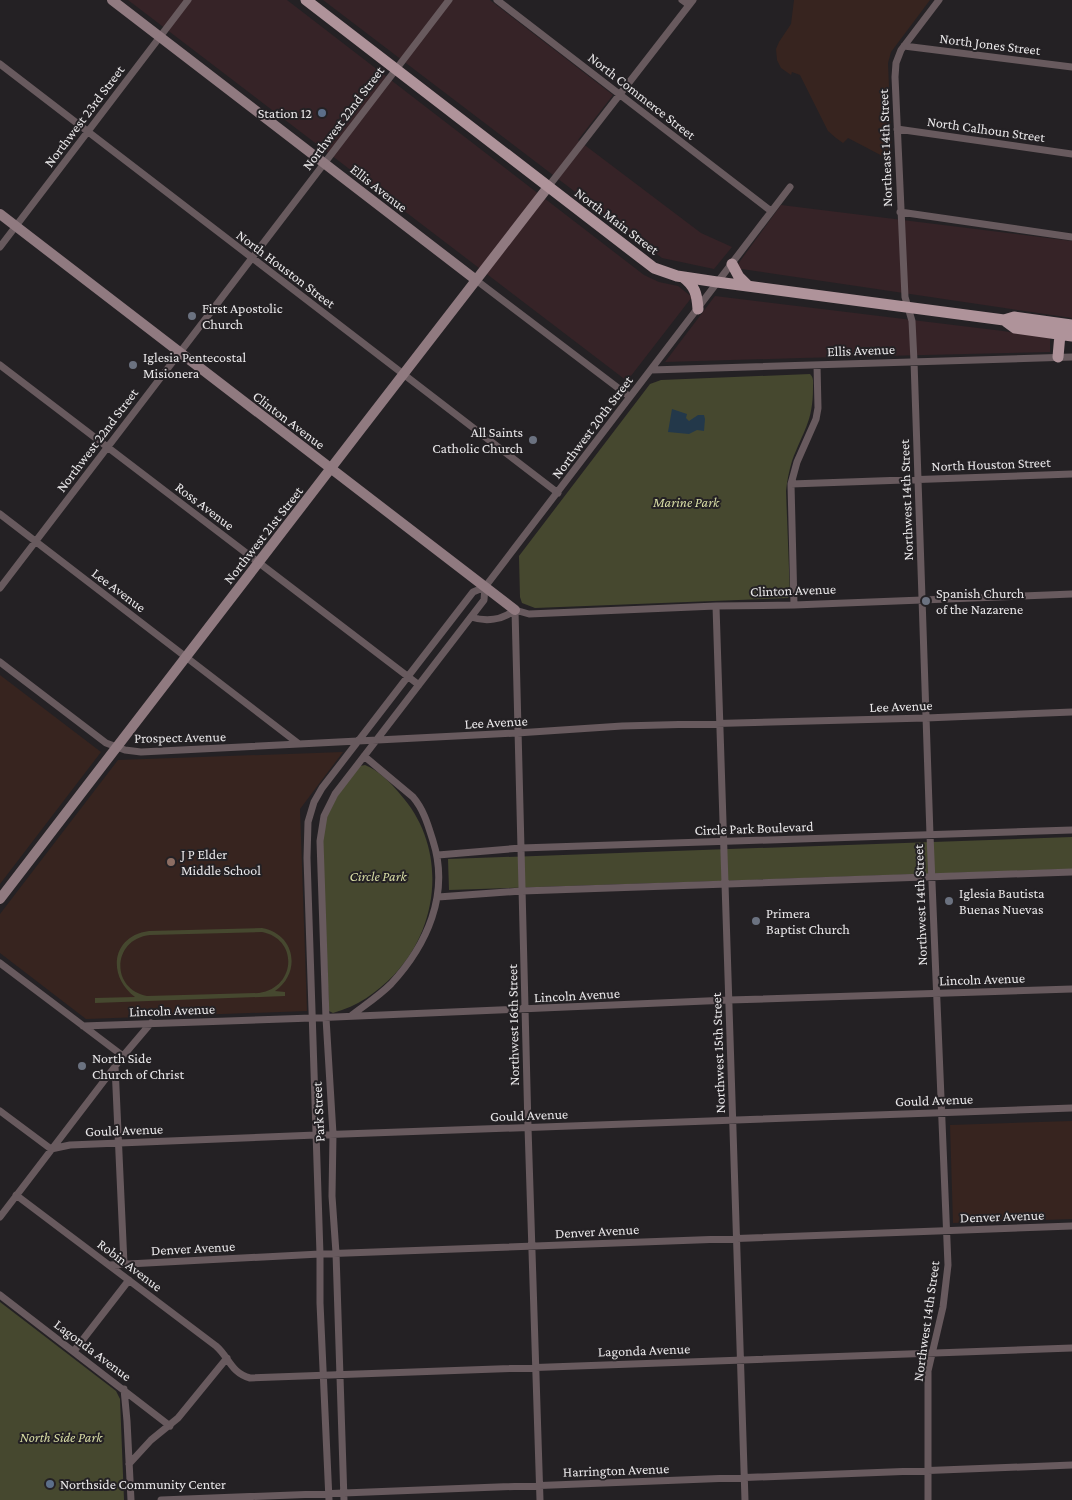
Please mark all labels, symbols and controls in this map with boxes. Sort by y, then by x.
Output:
street label: North Jones Street [939,30,1042,58]
street label: North Commerce Street [585,49,699,143]
street label: Northwest 23rd Street [41,62,128,170]
street label: Northwest 22nd Street [299,63,387,173]
street label: Northeast 14th Street [875,88,895,207]
place label: Station 12 [258,105,312,121]
marker: Station 12 [316,107,328,119]
street label: North Calhoun Street [926,113,1046,145]
street label: Ellis Avenue [347,161,411,215]
street label: North Main Street [572,184,662,258]
street label: North Houston Street [234,227,339,312]
place label: First Apostolic Church [202,300,283,332]
marker: First Apostolic Church [186,310,198,322]
street label: Ellis Avenue [827,341,895,359]
place label: Iglesia Pentecostal Misionera [143,349,246,381]
marker: Iglesia Pentecostal Misionera [127,359,139,371]
street label: Northwest 20th Street [548,372,636,481]
street label: Northwest 22nd Street [53,385,141,495]
street label: Clinton Avenue [250,388,328,452]
place label: All Saints Catholic Church [432,424,523,456]
marker: All Saints Catholic Church [527,434,539,446]
street label: Northwest 14th Street [896,439,916,561]
street label: North Houston Street [931,454,1051,474]
street label: Ross Avenue [172,479,238,533]
street label: Northwest 21st Street [220,483,306,587]
park label: Marine Park [652,494,720,510]
street label: Lee Avenue [89,565,149,615]
street label: Clinton Avenue [750,581,836,599]
place label: Spanish Church of the Nazarene [936,585,1025,617]
marker: Spanish Church of the Nazarene [920,595,932,607]
street label: Lee Avenue [869,697,933,715]
street label: Lee Avenue [464,712,528,732]
street label: Prospect Avenue [134,728,226,746]
street label: Circle Park Boulevard [694,818,814,838]
street label: Northwest 14th Street [910,844,930,966]
place label: J P Elder Middle School [179,846,261,878]
marker: J P Elder Middle School [165,856,177,868]
park label: Circle Park [349,868,407,884]
place label: Iglesia Bautista Buenas Nuevas [959,885,1045,917]
marker: Iglesia Bautista Buenas Nuevas [943,895,955,907]
place label: Primera Baptist Church [766,905,850,937]
marker: Primera Baptist Church [750,915,762,927]
street label: Northwest 16th Street [504,964,522,1086]
street label: Lincoln Avenue [939,970,1025,988]
street label: Lincoln Avenue [534,985,620,1005]
street label: Northwest 15th Street [708,992,728,1114]
street label: Lincoln Avenue [129,1001,215,1019]
place label: North Side Church of Christ [92,1050,184,1082]
marker: North Side Church of Christ [76,1060,88,1072]
street label: Park Street [308,1081,328,1143]
street label: Gould Avenue [895,1091,973,1109]
street label: Gould Avenue [490,1106,568,1124]
street label: Gould Avenue [85,1121,163,1139]
street label: Denver Avenue [960,1207,1044,1225]
street label: Denver Avenue [554,1221,640,1241]
street label: Robin Avenue [95,1236,165,1294]
street label: Denver Avenue [150,1238,236,1258]
street label: Northwest 14th Street [910,1259,942,1382]
street label: Lagonda Avenue [51,1316,135,1384]
street label: Lagonda Avenue [598,1340,690,1360]
park label: North Side Park [20,1429,103,1445]
street label: Harrington Avenue [563,1460,669,1480]
place label: Northside Community Center [60,1476,226,1492]
marker: Northside Community Center [44,1478,56,1490]

